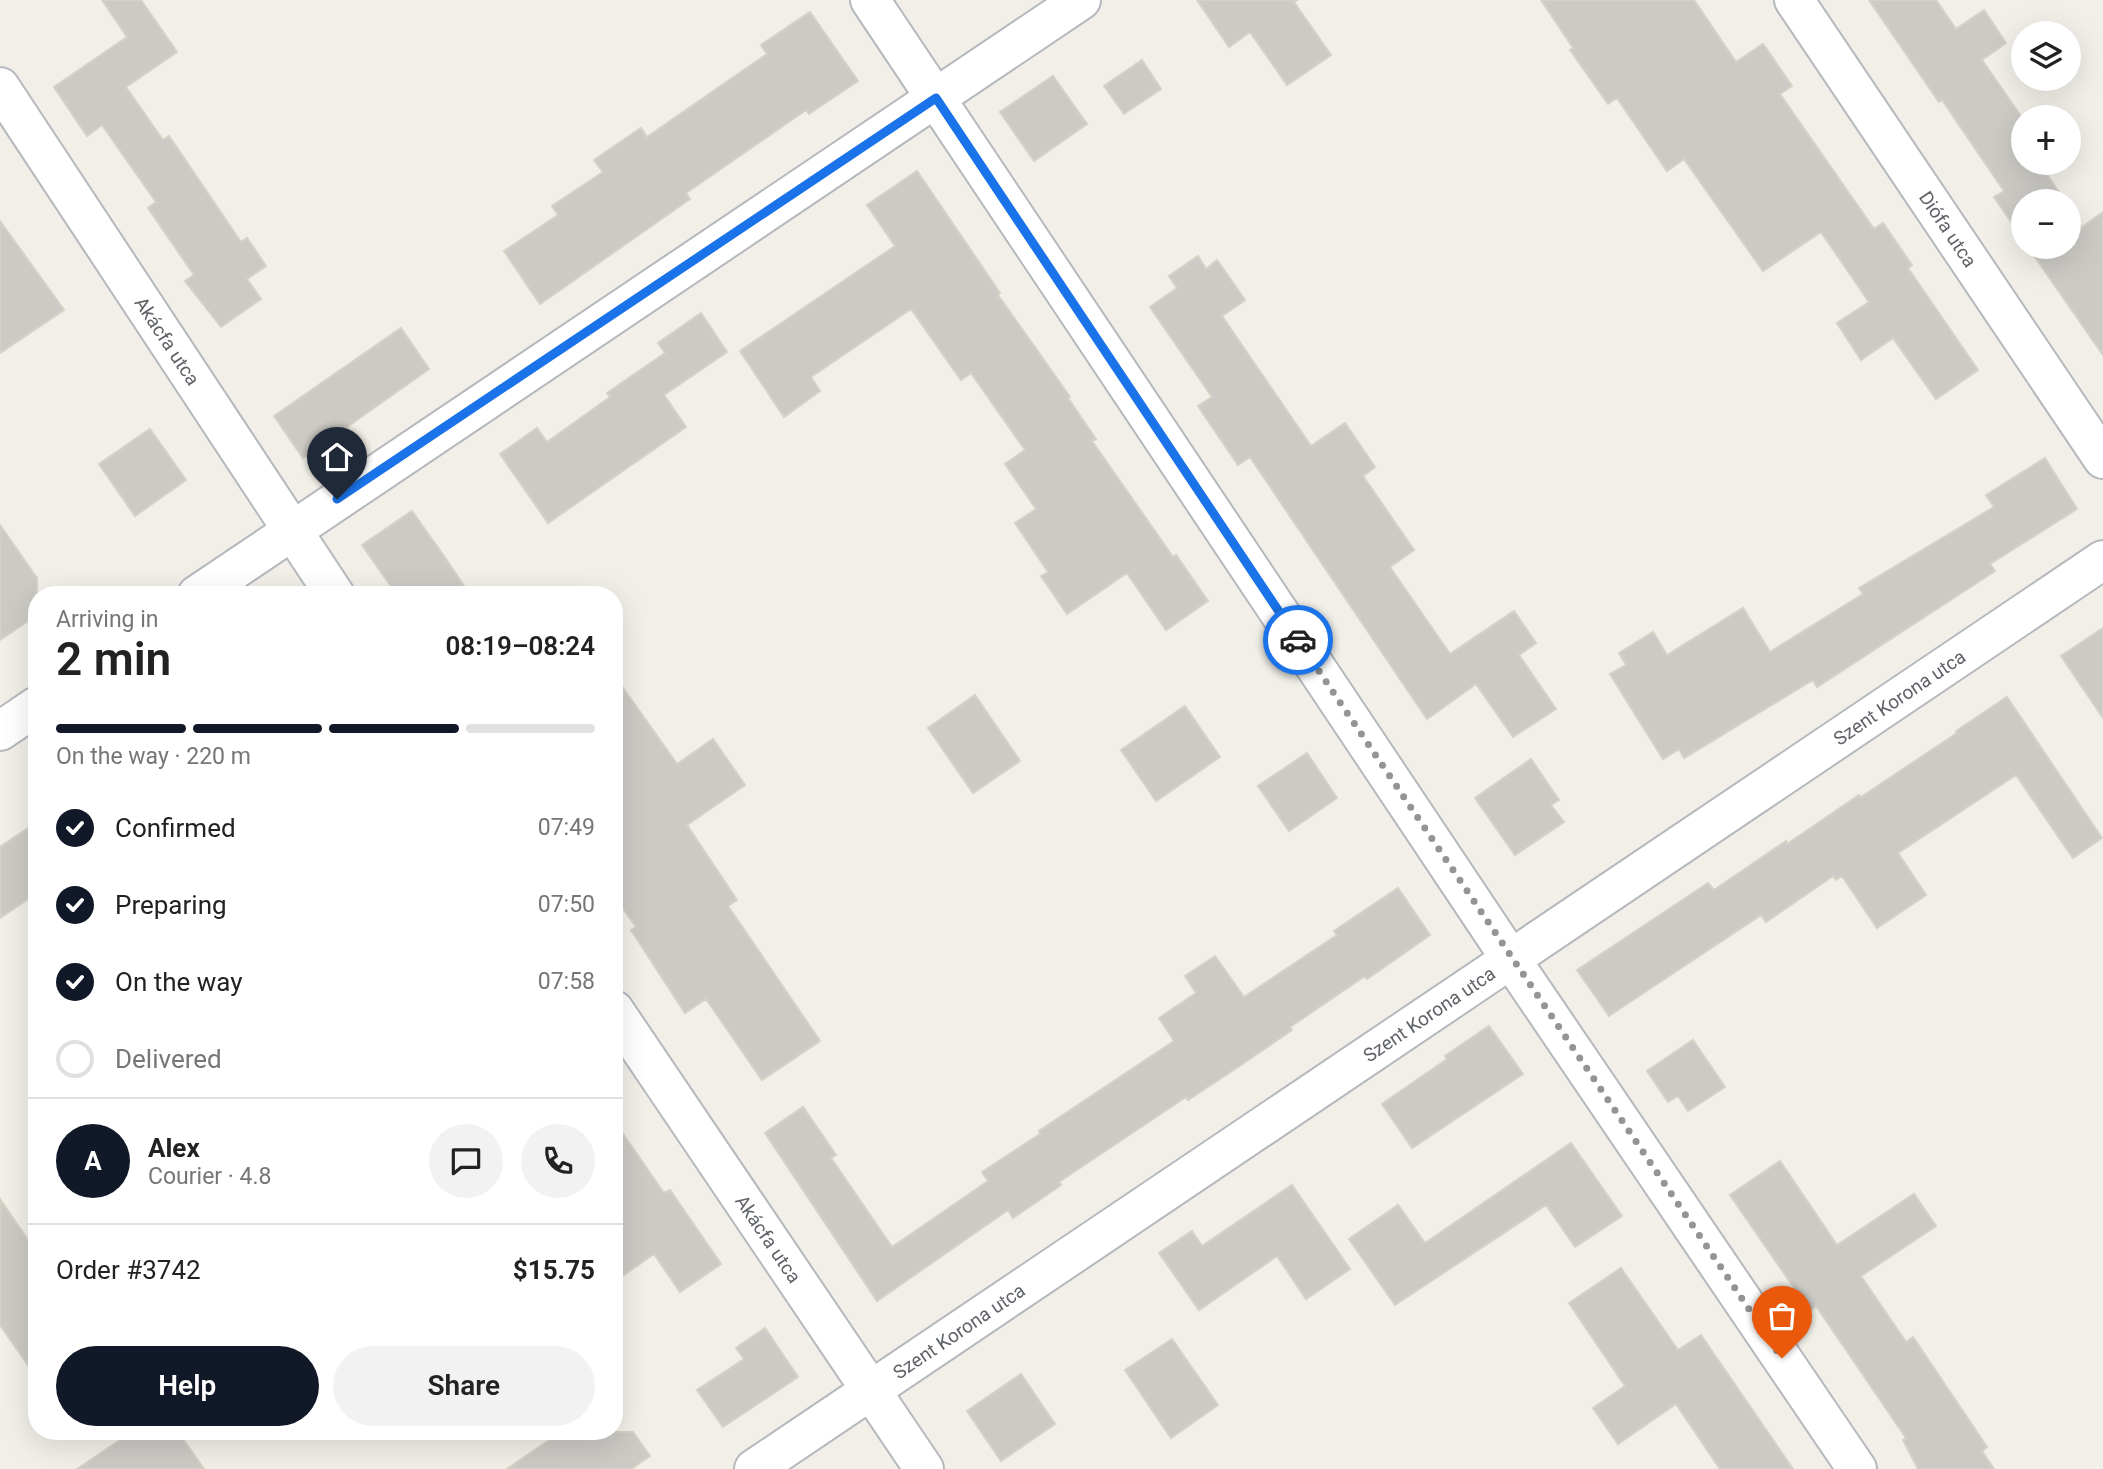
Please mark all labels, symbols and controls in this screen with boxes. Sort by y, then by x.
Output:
map controls [2011,21,2081,259]
button: layers [2011,21,2081,91]
button: + [2011,105,2081,175]
street label: Diófa utca [1914,187,1981,272]
button: − [2011,189,2081,259]
street label: Akácfa utca [130,293,204,390]
pin [307,427,367,499]
icon: home [318,438,356,476]
courier [1263,605,1333,675]
text: Arriving in [56,606,159,633]
icon: car [1279,621,1317,659]
text: 08:19–08:24 [445,631,595,661]
text: 2 min [56,632,171,686]
street label: Szent Korona utca [1829,645,1970,750]
text: On the way · 220 m [56,743,251,770]
icon: check [56,809,94,847]
text: Confirmed [115,813,236,843]
text: 07:49 [538,814,595,841]
icon: check [56,886,94,924]
text: Preparing [115,890,227,920]
text: 07:50 [538,891,595,918]
street label: Szent Korona utca [1359,962,1500,1067]
icon: check [56,963,94,1001]
text: On the way [115,967,243,997]
text: 07:58 [538,968,595,995]
text: Delivered [115,1044,222,1074]
button: chat [429,1124,503,1198]
button: phone [521,1124,595,1198]
text: Alex [148,1133,200,1163]
text: A [84,1146,102,1176]
text: Courier · 4.8 [148,1163,271,1190]
street label: Akácfa utca [730,1191,806,1287]
text: Order #3742 [56,1255,201,1285]
text: $15.75 [513,1255,595,1285]
street label: Szent Korona utca [889,1279,1030,1384]
pin [1752,1286,1812,1358]
icon: bag [1763,1297,1801,1335]
button: Help [56,1346,319,1426]
button: Share [333,1346,595,1426]

